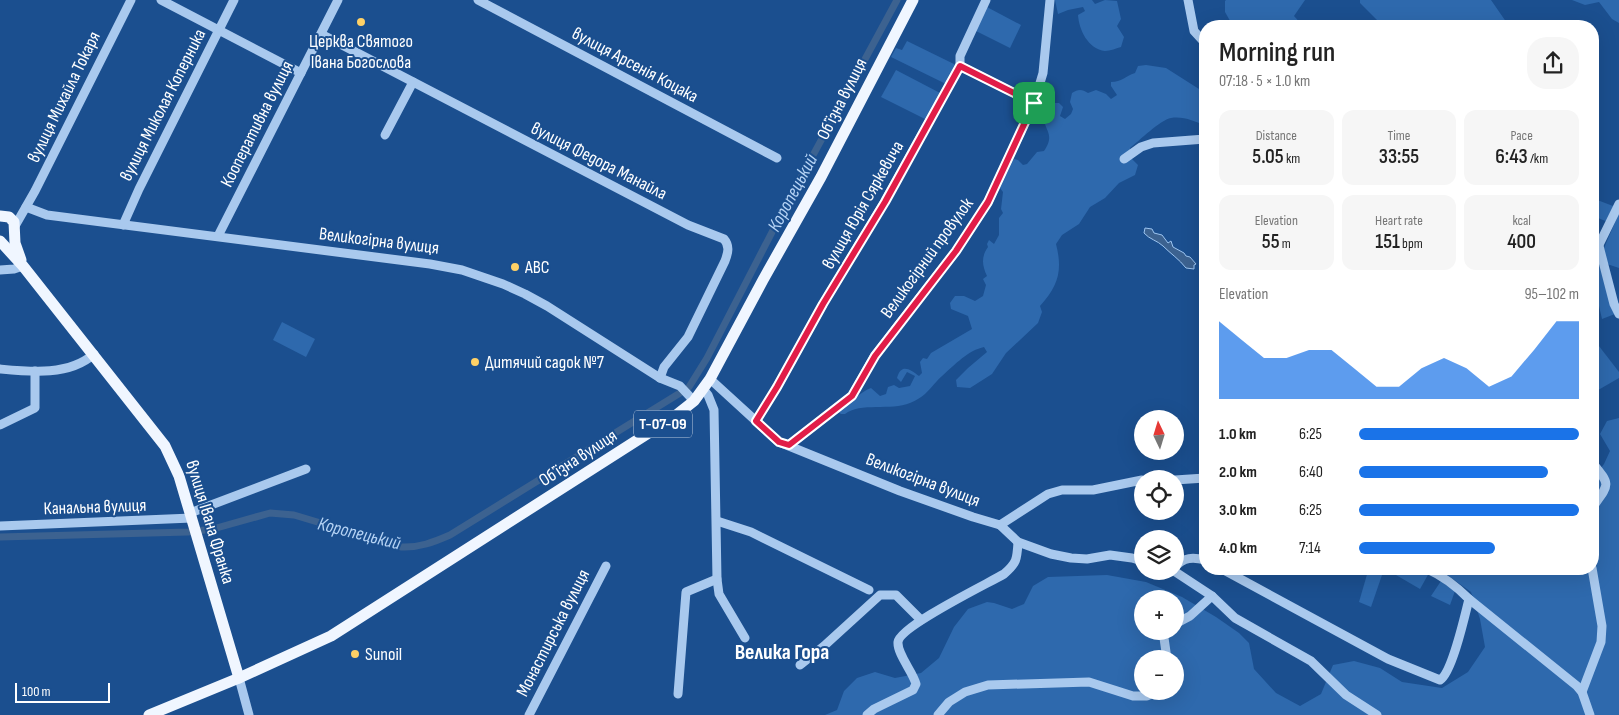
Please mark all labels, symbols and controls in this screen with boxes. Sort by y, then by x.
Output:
marker: Церква Святого Івана Богослова [355,16,367,28]
street label: вулиця Арсенія Коцака [568,23,702,107]
street label: вулиця Миколая Коперника [116,25,210,185]
street label: вулиця Михайла Токаря [23,28,105,166]
place label: Церква Святого Івана Богослова [309,31,413,73]
text: Morning run [1219,36,1335,69]
button: share [1527,37,1579,89]
street label: Обʼїзна вулиця [812,55,872,143]
street label: Кооперативна вулиця [216,57,298,191]
text: 07:18 · 5 × 1.0 km [1219,72,1310,91]
pin [1013,82,1055,124]
icon: arrive [1020,89,1048,117]
street label: вулиця Федора Манайла [528,118,670,204]
text: Distance [1256,127,1297,144]
text: Time [1388,127,1410,144]
text: Pace [1511,127,1533,144]
street label: вулиця Юрія Сяркевича [818,137,908,273]
text: 5.05 [1252,144,1284,169]
text: 33:55 [1379,144,1419,169]
text: 6:43 [1495,144,1528,169]
water label: Коропецький [763,150,823,236]
text: km [1284,150,1300,167]
text: /km [1528,150,1548,167]
street label: Великогірний провулок [876,194,978,322]
text: Elevation [1255,212,1298,229]
text: Heart rate [1375,212,1423,229]
text: kcal [1512,212,1531,229]
street label: Великогірна вулиця [318,223,440,259]
text: 55 [1262,229,1280,254]
text: 151 [1375,229,1400,254]
text: 400 [1507,229,1536,254]
text: m [1280,235,1291,252]
text: bpm [1400,235,1423,252]
place label: АВС [524,257,549,278]
marker: АВС [509,261,521,273]
text: Elevation [1219,285,1268,304]
text: 95–102 m [1524,285,1579,304]
place label: Дитячий садок №7 [485,352,605,373]
marker: Дитячий садок №7 [469,356,481,368]
road number: Т-07-09 [634,410,692,438]
north arrow [1134,410,1184,460]
map controls [1134,410,1184,700]
street label: Обʼїзна вулиця [535,425,621,491]
text: 1.0 km [1219,425,1256,444]
text: 6:25 [1299,425,1322,444]
street label: Великогірна вулиця [863,449,983,511]
street label: вулиця Івана Франка [181,458,239,586]
text: 2.0 km [1219,463,1257,482]
text: 6:40 [1299,463,1323,482]
button: locate [1134,470,1184,520]
street label: Канальна вулиця [43,495,147,519]
text: 3.0 km [1219,501,1257,520]
text: 6:25 [1299,501,1322,520]
water label: Коропецький [315,513,403,555]
button: layers [1134,530,1184,580]
text: 4.0 km [1219,539,1257,558]
text: 7:14 [1299,539,1321,558]
street label: Монастирська вулиця [512,566,594,700]
button: + [1134,590,1184,640]
district label: Велика Гора [735,639,829,666]
place label: Sunoil [365,644,402,665]
marker: Sunoil [349,648,361,660]
button: − [1134,650,1184,700]
scale bar [15,680,110,703]
text: 100 m [22,683,51,700]

